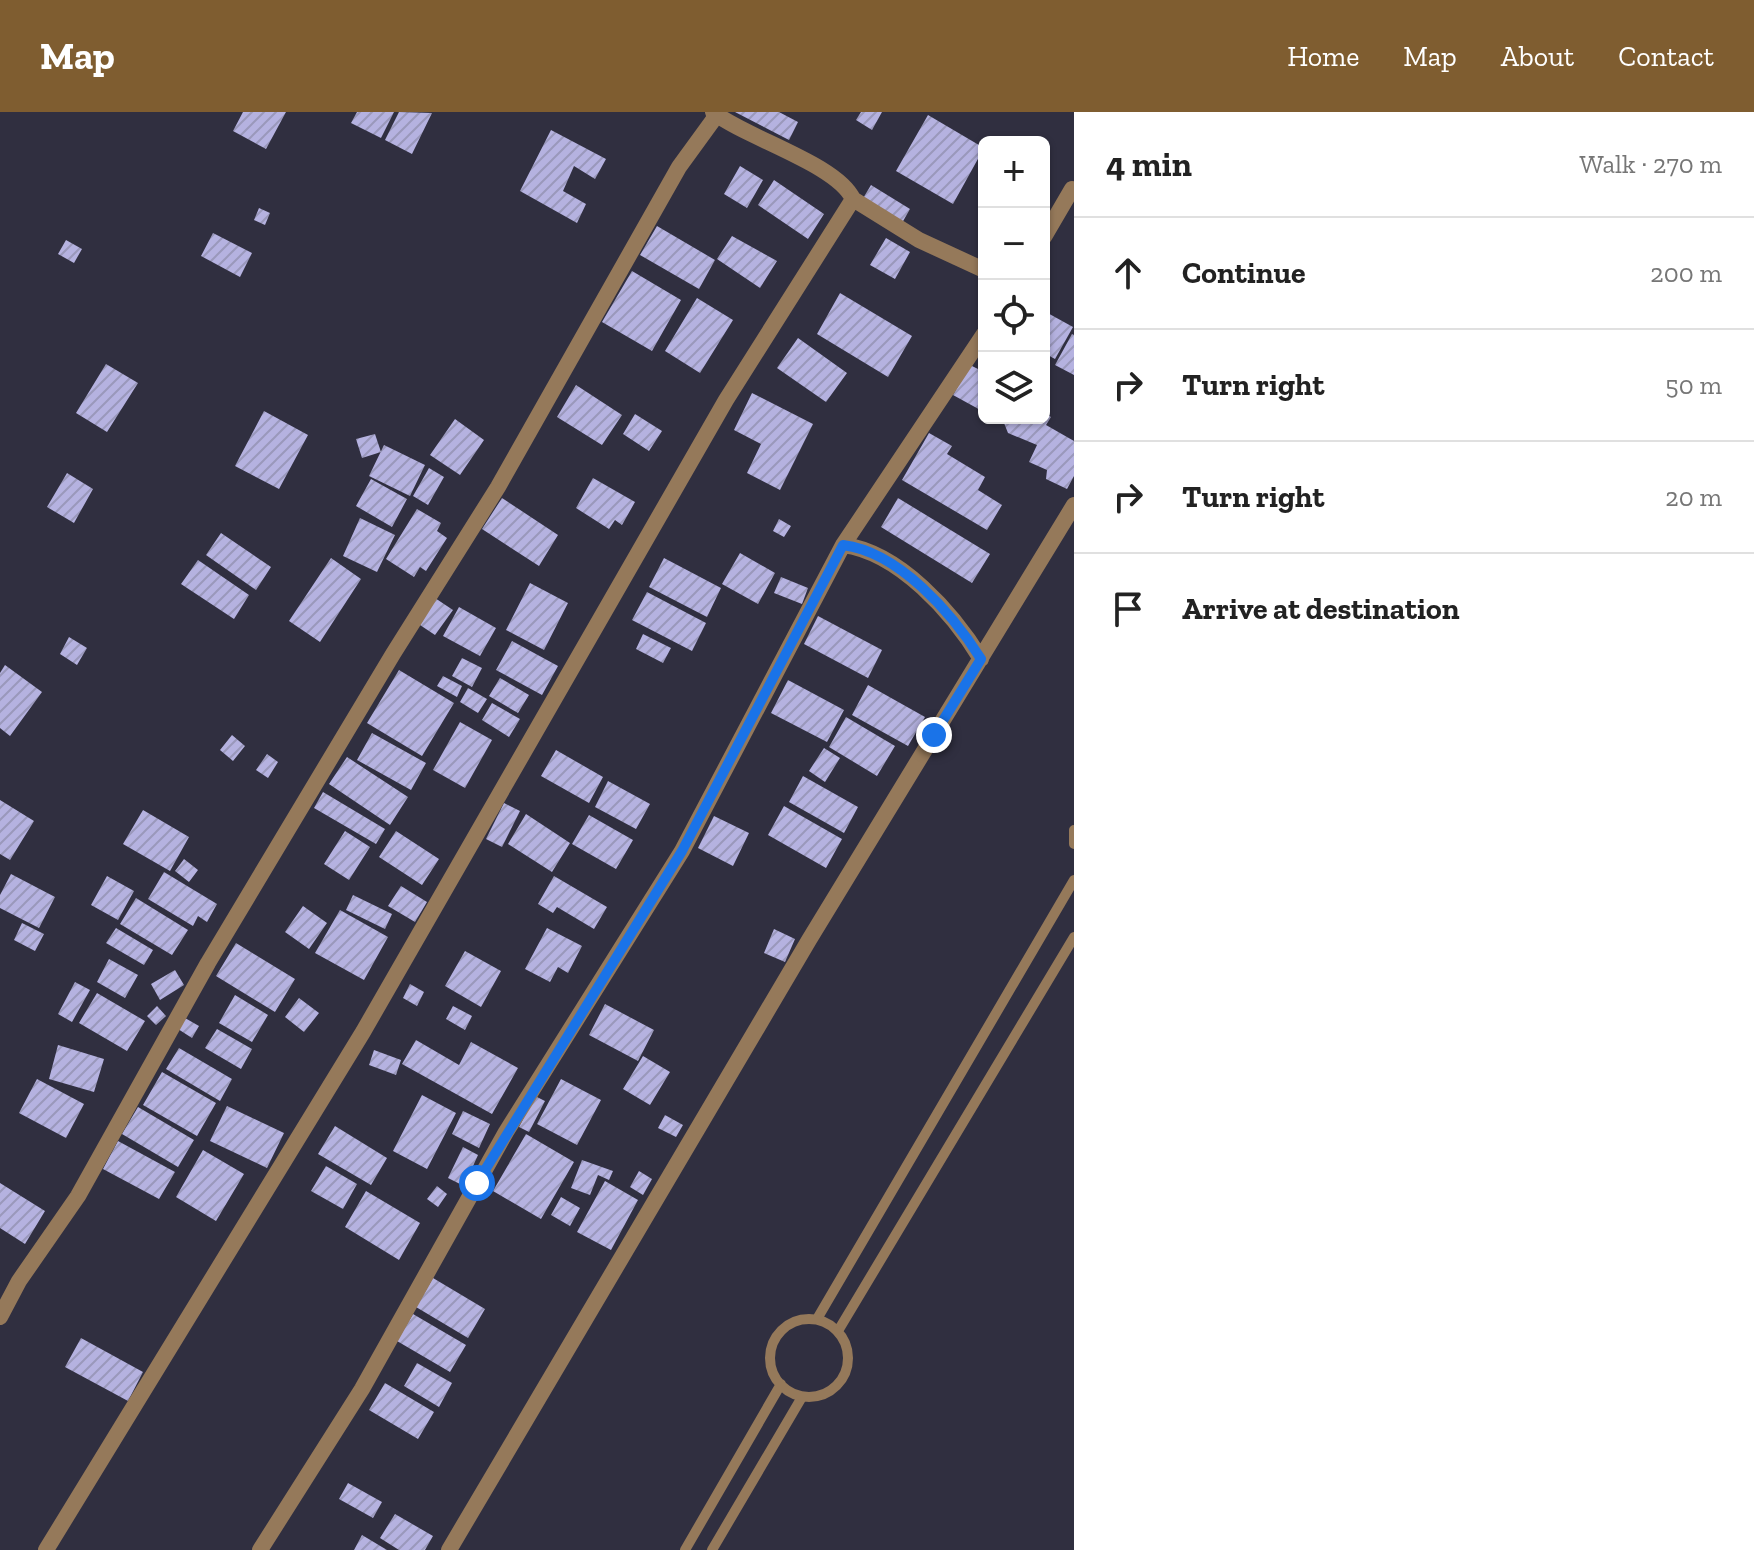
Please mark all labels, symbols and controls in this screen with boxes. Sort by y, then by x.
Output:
text: Map [40,33,115,79]
text: Home [1287,40,1359,73]
text: Map [1403,40,1457,73]
text: About [1501,40,1574,73]
text: Contact [1618,40,1714,73]
map controls [978,136,1050,424]
button: + [978,136,1050,208]
text: 4 min [1106,144,1192,185]
text: Walk · 270 m [1579,148,1722,180]
button: − [978,208,1050,280]
icon: ahead [1106,251,1150,295]
text: Continue [1182,255,1306,291]
text: 200 m [1650,257,1722,289]
button: locate [978,280,1050,352]
button: layers [978,352,1050,424]
icon: right [1106,363,1150,407]
text: Turn right [1182,367,1324,403]
text: 50 m [1665,369,1722,401]
icon: right [1106,475,1150,519]
text: Turn right [1182,479,1324,515]
text: 20 m [1665,481,1722,513]
icon: arrive [1106,587,1150,631]
text: Arrive at destination [1182,591,1459,627]
route end [916,717,952,753]
route start [459,1165,495,1201]

